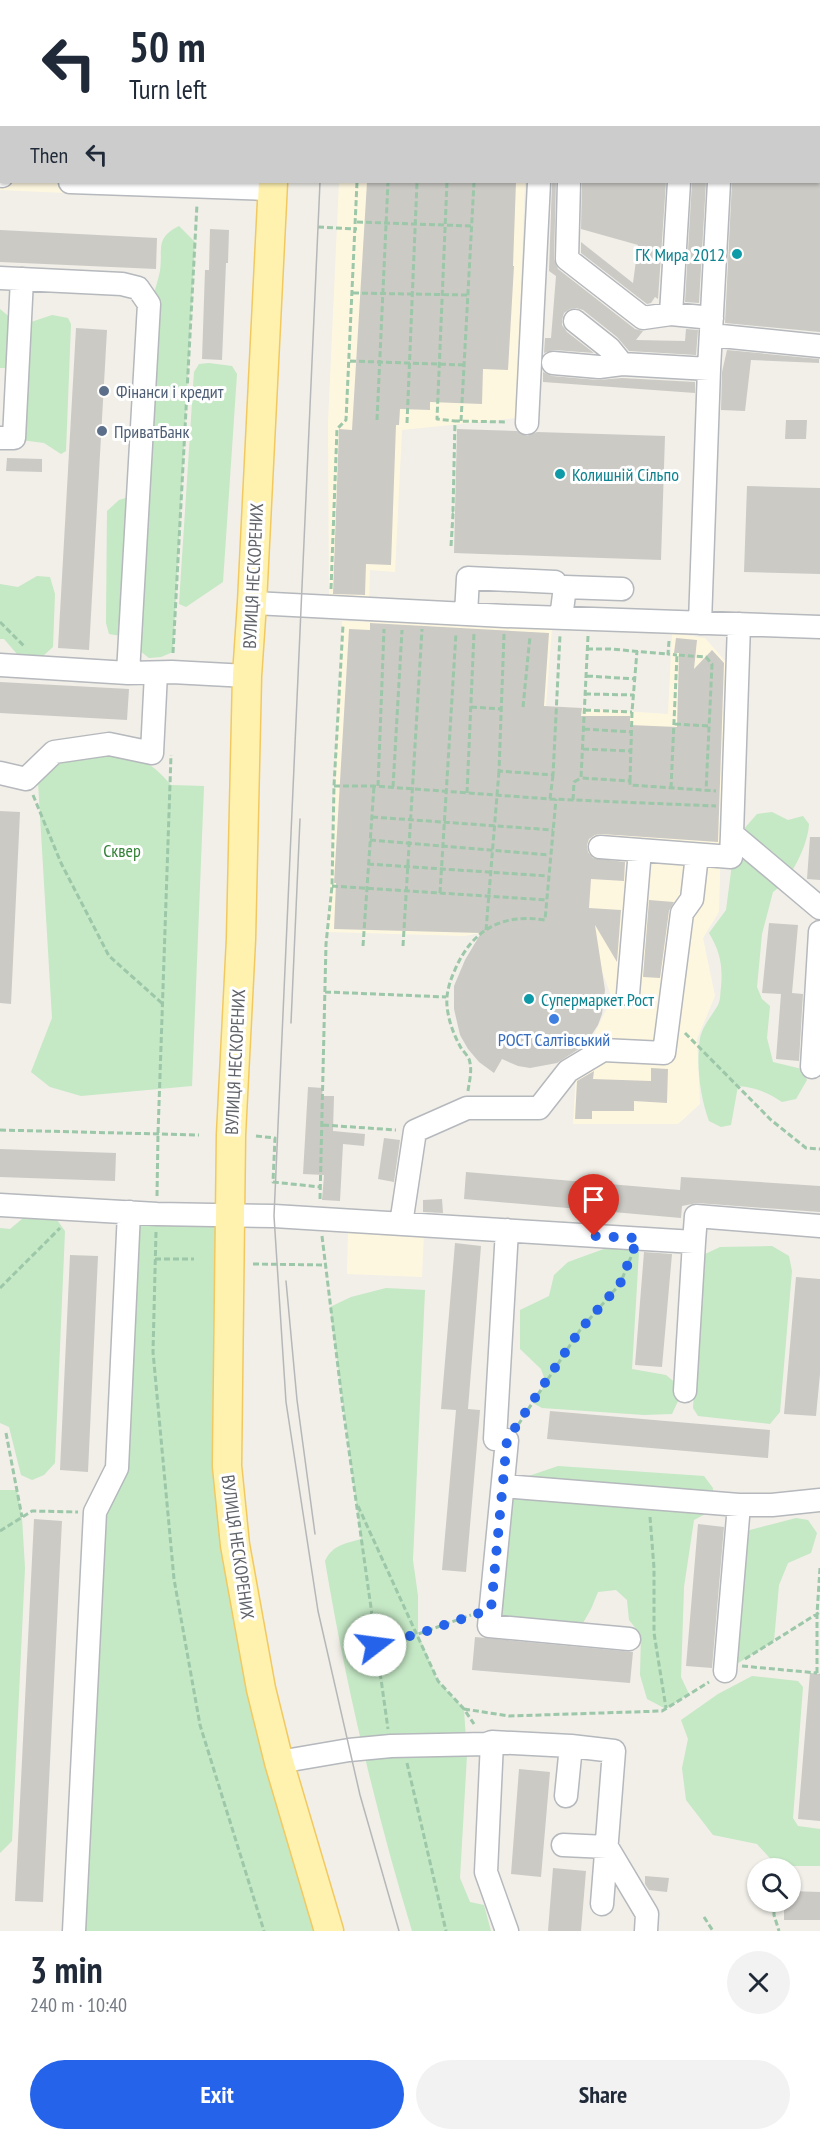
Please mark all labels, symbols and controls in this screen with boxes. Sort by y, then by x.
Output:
text: 50 m [129,19,206,74]
icon: left [30,24,108,102]
text: Turn left [129,72,207,106]
icon: left [80,138,113,171]
text: Then [30,141,68,169]
place label: ГК Мира 2012 [635,243,725,266]
marker: ГК Мира 2012 [730,247,744,261]
place label: Фінанси і кредит [116,380,224,403]
marker: Фінанси і кредит [97,384,111,398]
place label: ПриватБанк [114,420,189,443]
marker: ПриватБанк [95,424,109,438]
place label: Колишній Сільпо [572,463,679,486]
marker: Колишній Сільпо [553,467,567,481]
street label: ВУЛИЦЯ НЕСКОРЕНИХ [238,503,268,649]
park label: Сквер [103,839,141,862]
place label: Супермаркет Рост [541,988,654,1011]
street label: ВУЛИЦЯ НЕСКОРЕНИХ [220,989,250,1135]
marker: Супермаркет Рост [522,992,536,1006]
marker: РОСТ Салтівський [547,1012,561,1026]
place label: РОСТ Салтівський [498,1028,610,1051]
pin [568,1174,619,1236]
icon: arrive [577,1183,610,1216]
street label: ВУЛИЦЯ НЕСКОРЕНИХ [216,1473,260,1621]
position arrow [343,1613,407,1677]
map controls [747,1858,801,1912]
button: search [747,1858,801,1912]
text: 3 min [30,1946,103,1993]
button: close [727,1951,790,2014]
text: 240 m · 10:40 [30,1992,127,2018]
button: Exit [30,2060,404,2129]
button: Share [416,2060,790,2129]

